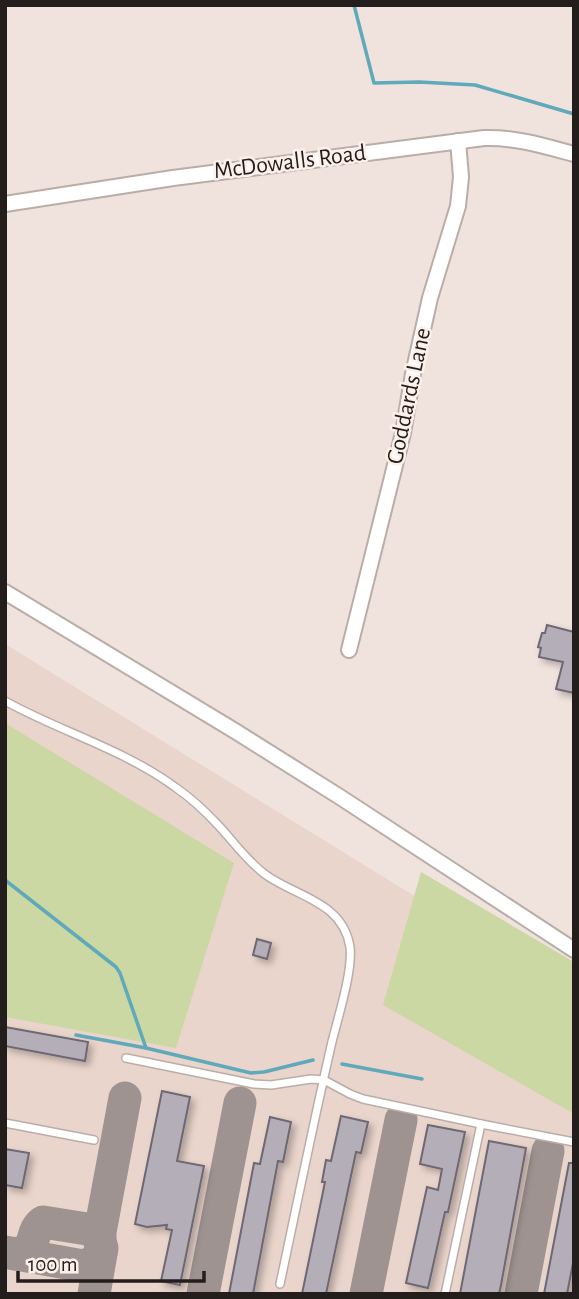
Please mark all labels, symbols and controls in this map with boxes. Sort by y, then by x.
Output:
street label: McDowalls Road [212,141,368,183]
street label: Goddards Lane [383,326,435,466]
scale bar [18,1240,203,1284]
text: 100 m [28,1254,78,1275]

